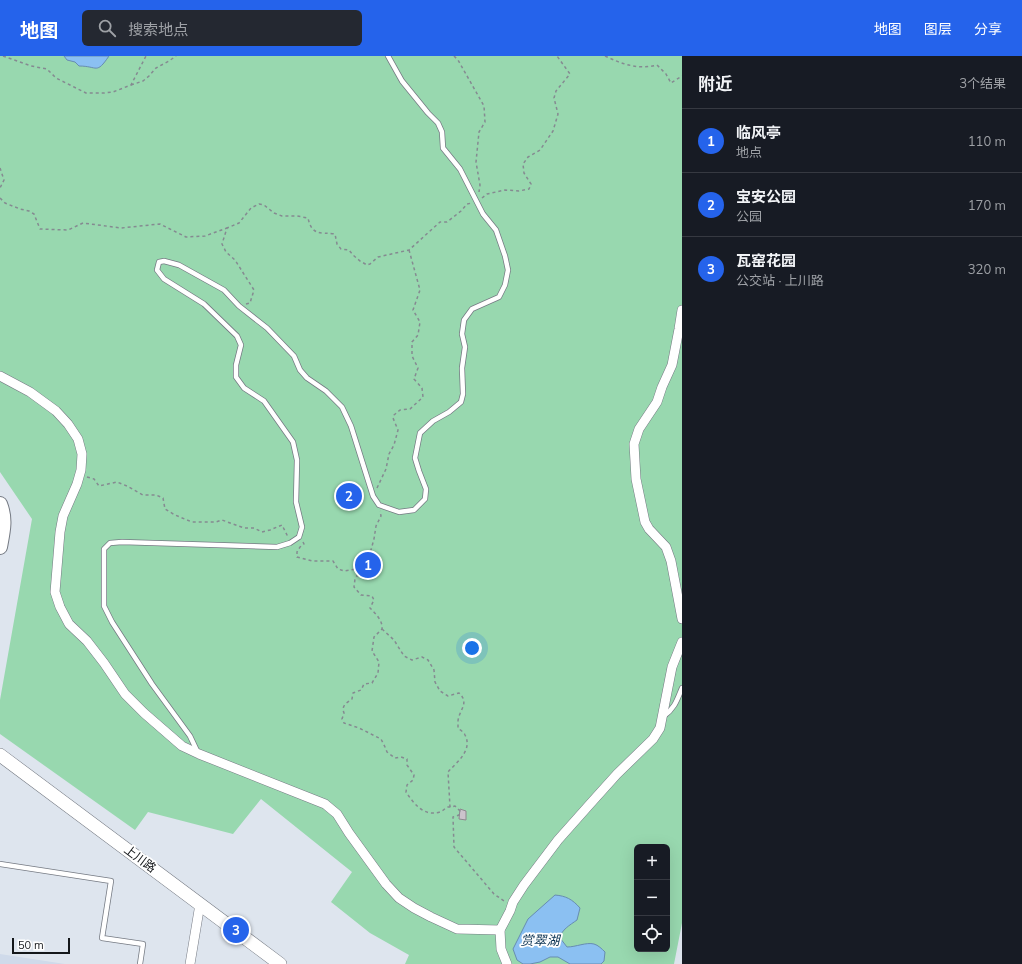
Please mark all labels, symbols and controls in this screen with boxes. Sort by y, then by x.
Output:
search box [82,10,362,46]
icon: search [96,17,118,39]
text: 地图 [20,18,58,42]
text: 搜索地点 [128,20,188,39]
text: 地图 [874,20,902,38]
text: 图层 [924,20,952,38]
text: 分享 [974,20,1002,38]
text: 附近 [698,73,732,94]
text: 3个结果 [959,75,1006,91]
text: 临风亭 [736,123,781,142]
text: 1 [707,133,715,149]
text: 110 m [968,133,1006,149]
text: 地点 [736,144,762,160]
text: 宝安公园 [736,187,796,206]
text: 2 [707,197,715,213]
text: 170 m [968,197,1006,213]
text: 公园 [736,208,762,224]
text: 瓦窑花园 [736,251,796,270]
text: 3 [707,261,715,277]
text: 320 m [968,261,1006,277]
text: 公交站 · 上川路 [736,272,824,288]
pin: 2 [336,481,362,511]
pin: 1 [355,550,381,580]
your location [462,638,482,658]
street label: 上川路 [121,842,159,875]
map controls [634,844,670,952]
button: + [634,844,670,880]
button: − [634,880,670,916]
pin: 3 [223,915,249,945]
button: locate [634,916,670,952]
water label: 赏翠湖 [520,932,561,948]
scale bar [12,936,70,955]
text: 50 m [18,938,44,952]

